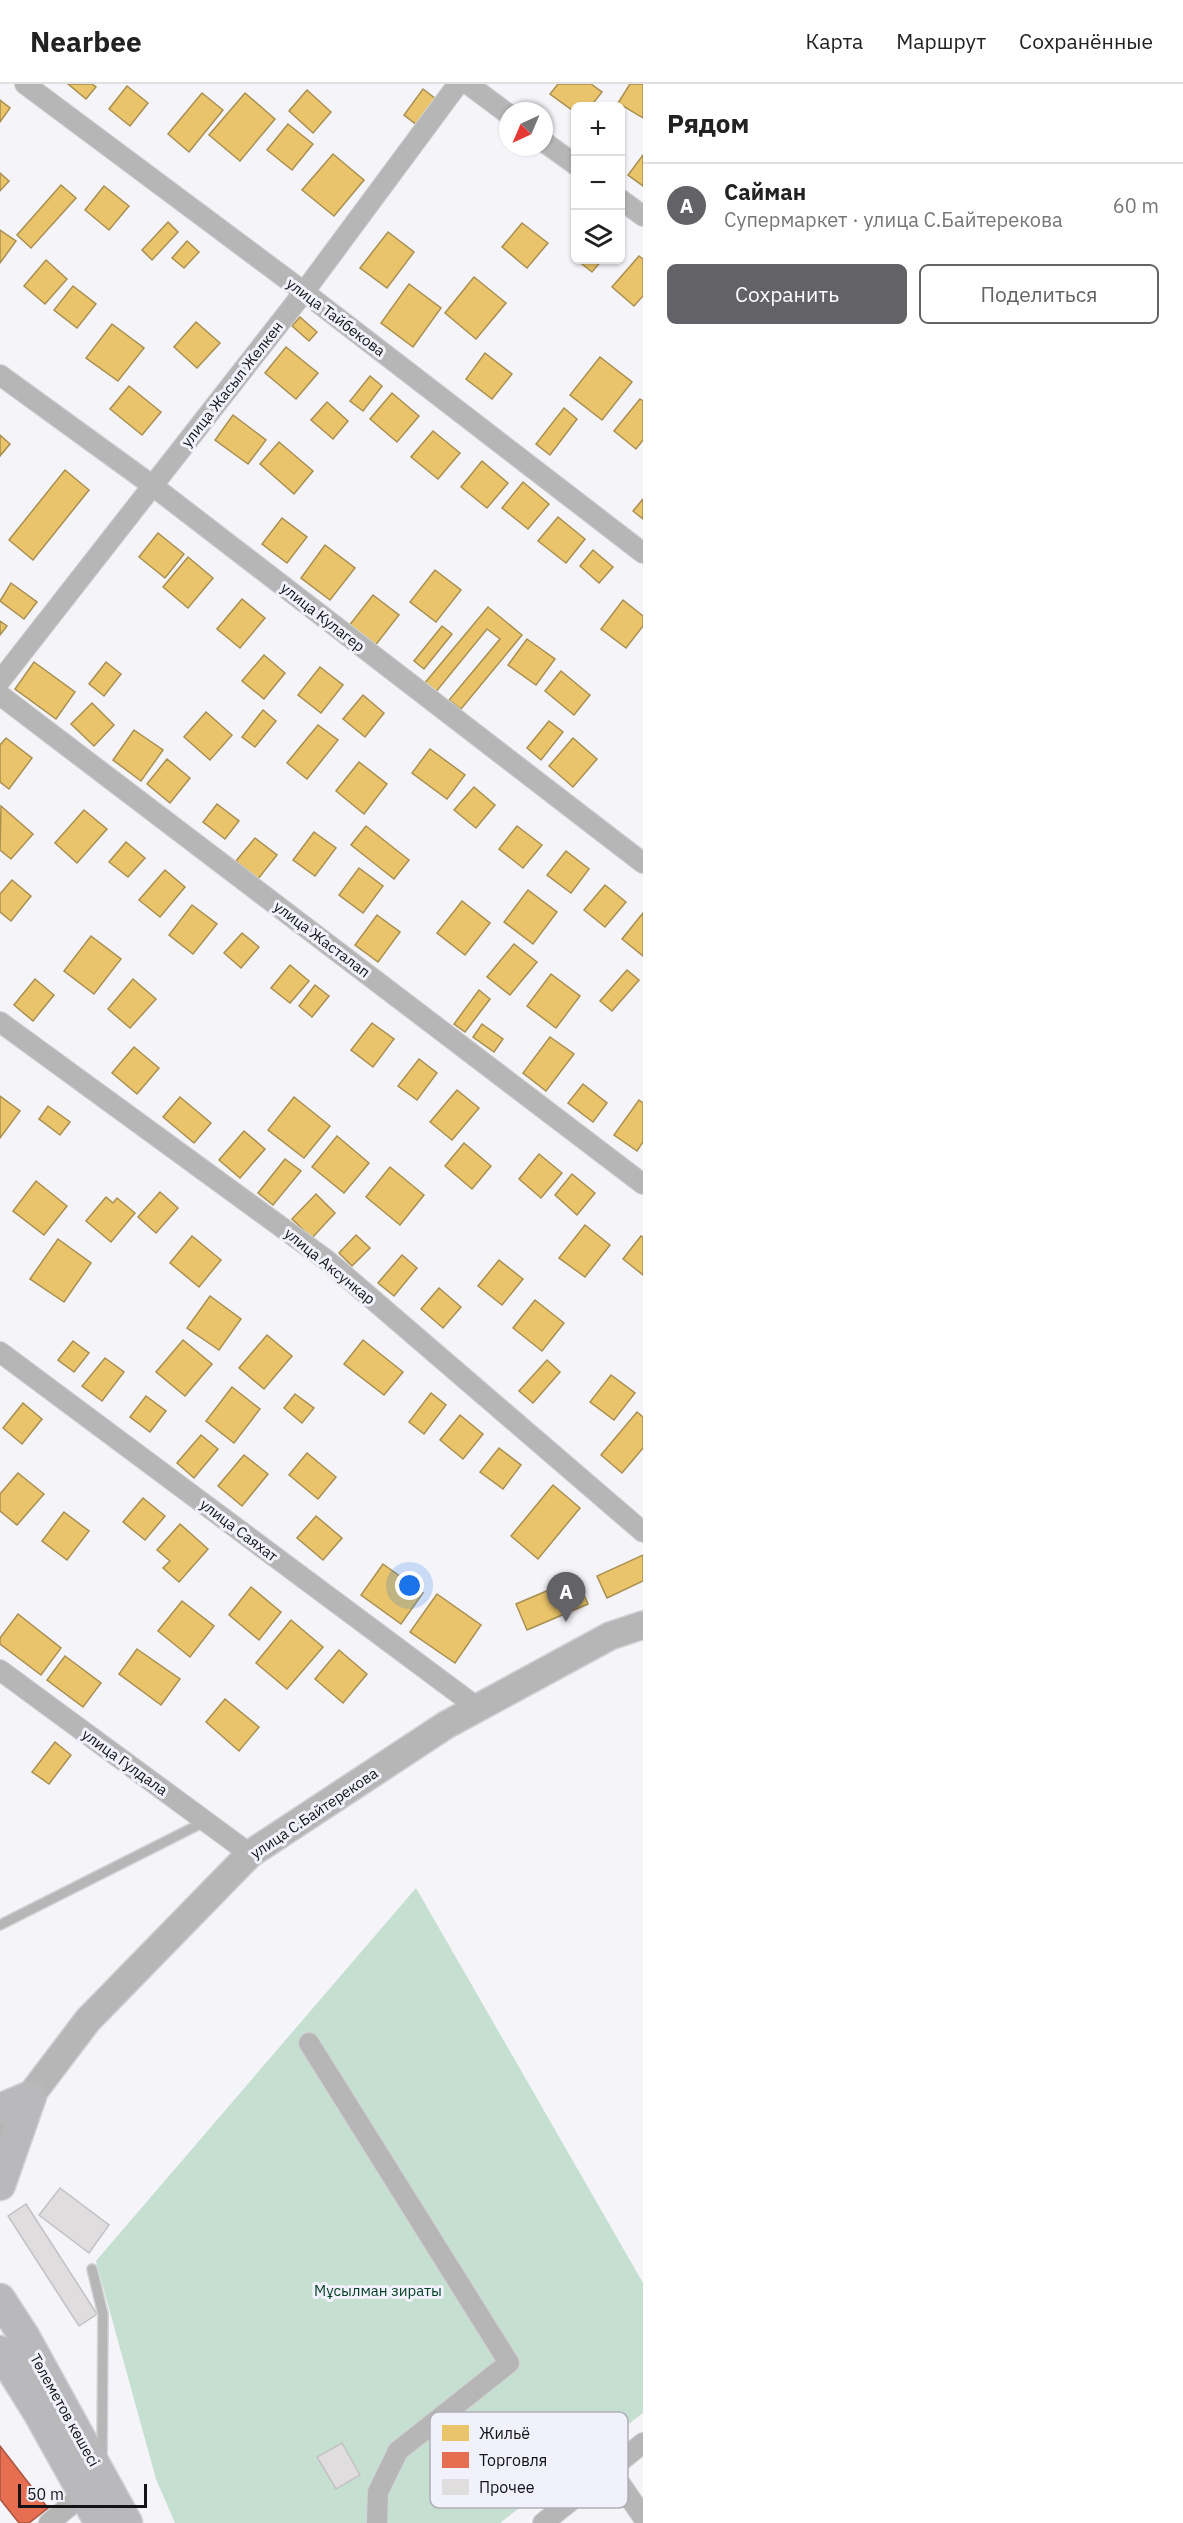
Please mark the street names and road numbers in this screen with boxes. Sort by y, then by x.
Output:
street label: улица Тайбекова [283,274,389,360]
street label: улица Жасыл Желкен [177,317,287,451]
street label: улица Кулагер [277,578,369,656]
street label: улица Жасталап [270,897,374,981]
street label: улица Аксункар [281,1224,379,1308]
street label: улица Саяхат [196,1494,282,1566]
street label: улица Гулдала [78,1725,172,1799]
street label: улица С.Байтерекова [247,1763,381,1863]
street label: Төлеметов көшесі [26,2350,104,2470]

